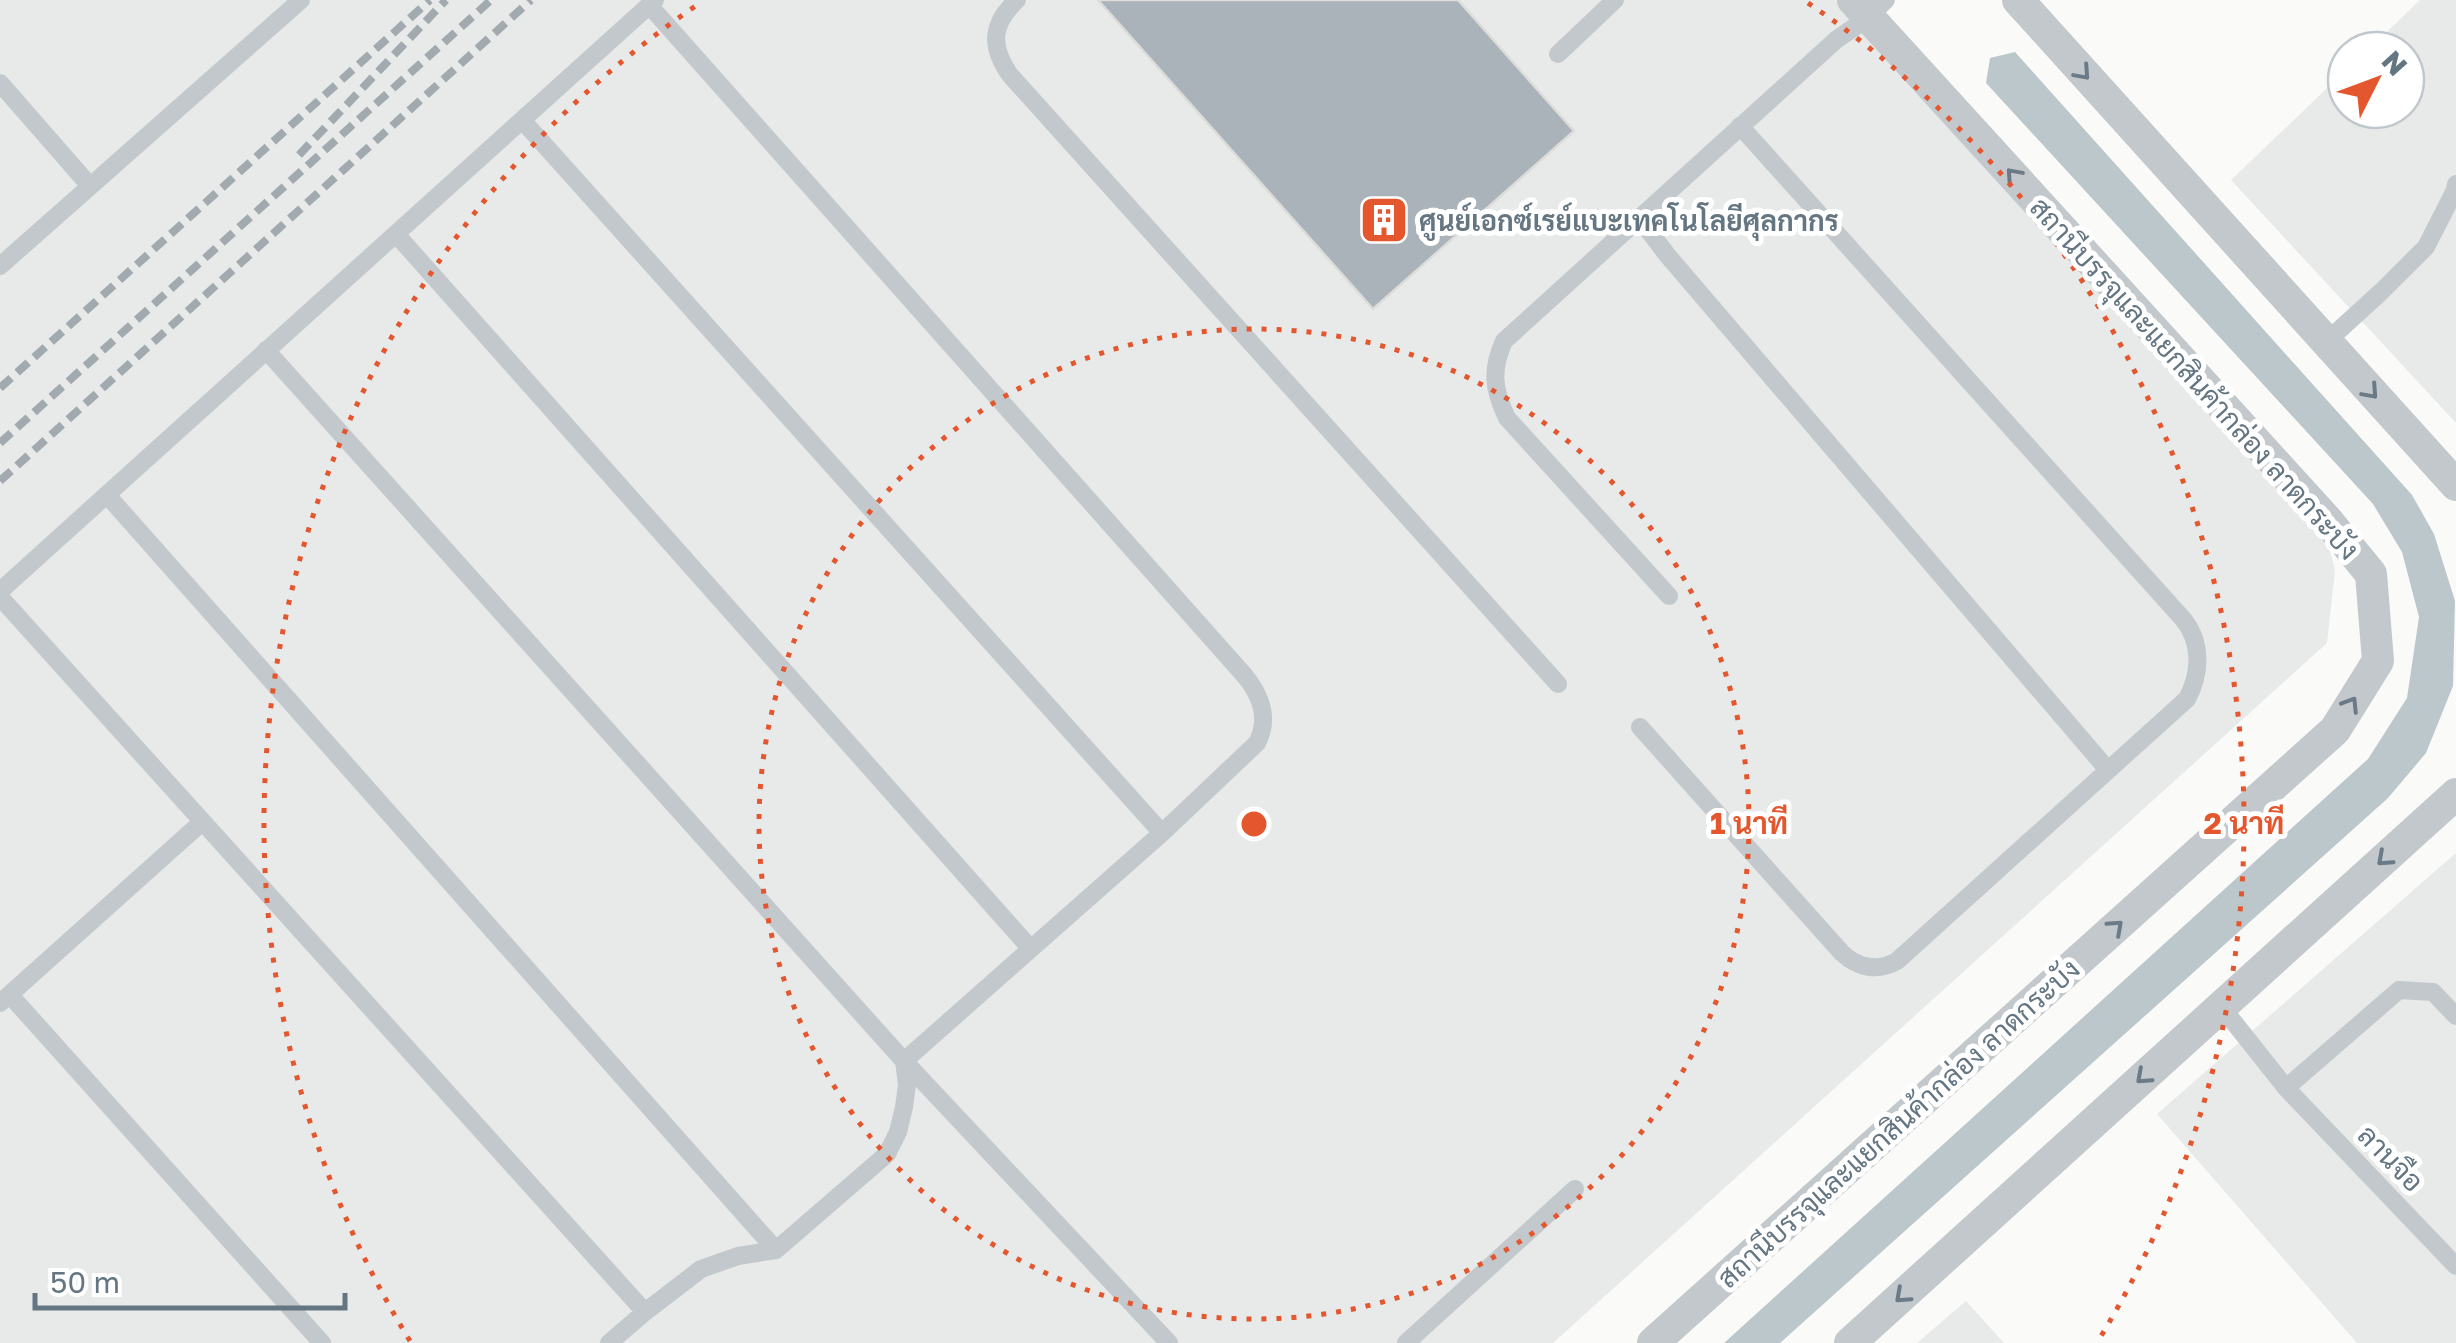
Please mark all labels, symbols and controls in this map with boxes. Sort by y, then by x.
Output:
north arrow [2326,30,2426,130]
text: N [2376,44,2414,82]
one-way arrow [2072,61,2090,80]
one-way arrow [2007,168,2025,187]
street label: สถานีบรรจุและแยกสินค้ากล่อง ลาดกระบัง [2021,190,2367,568]
building icon: ศูนย์เอกซ์เรย์แบะเทคโนโลยีศุลกากร [1358,194,1410,246]
place label: ศูนย์เอกซ์เรย์แบะเทคโนโลยีศุลกากร [1419,202,1839,241]
one-way arrow [2359,380,2377,399]
one-way arrow [2339,697,2358,715]
text: 1 นาที [1710,804,1788,841]
text: 2 นาที [2204,804,2284,841]
centre of rings [1236,806,1272,842]
one-way arrow [2377,847,2396,865]
one-way arrow [2104,921,2123,939]
street label: สถานีบรรจุและแยกสินค้ากล่อง ลาดกระบัง [1710,951,2088,1297]
one-way arrow [2136,1065,2155,1083]
street label: ลานจือ [2351,1117,2431,1198]
scale bar [35,1248,345,1310]
text: 50 m [50,1264,120,1300]
one-way arrow [1895,1284,1914,1302]

